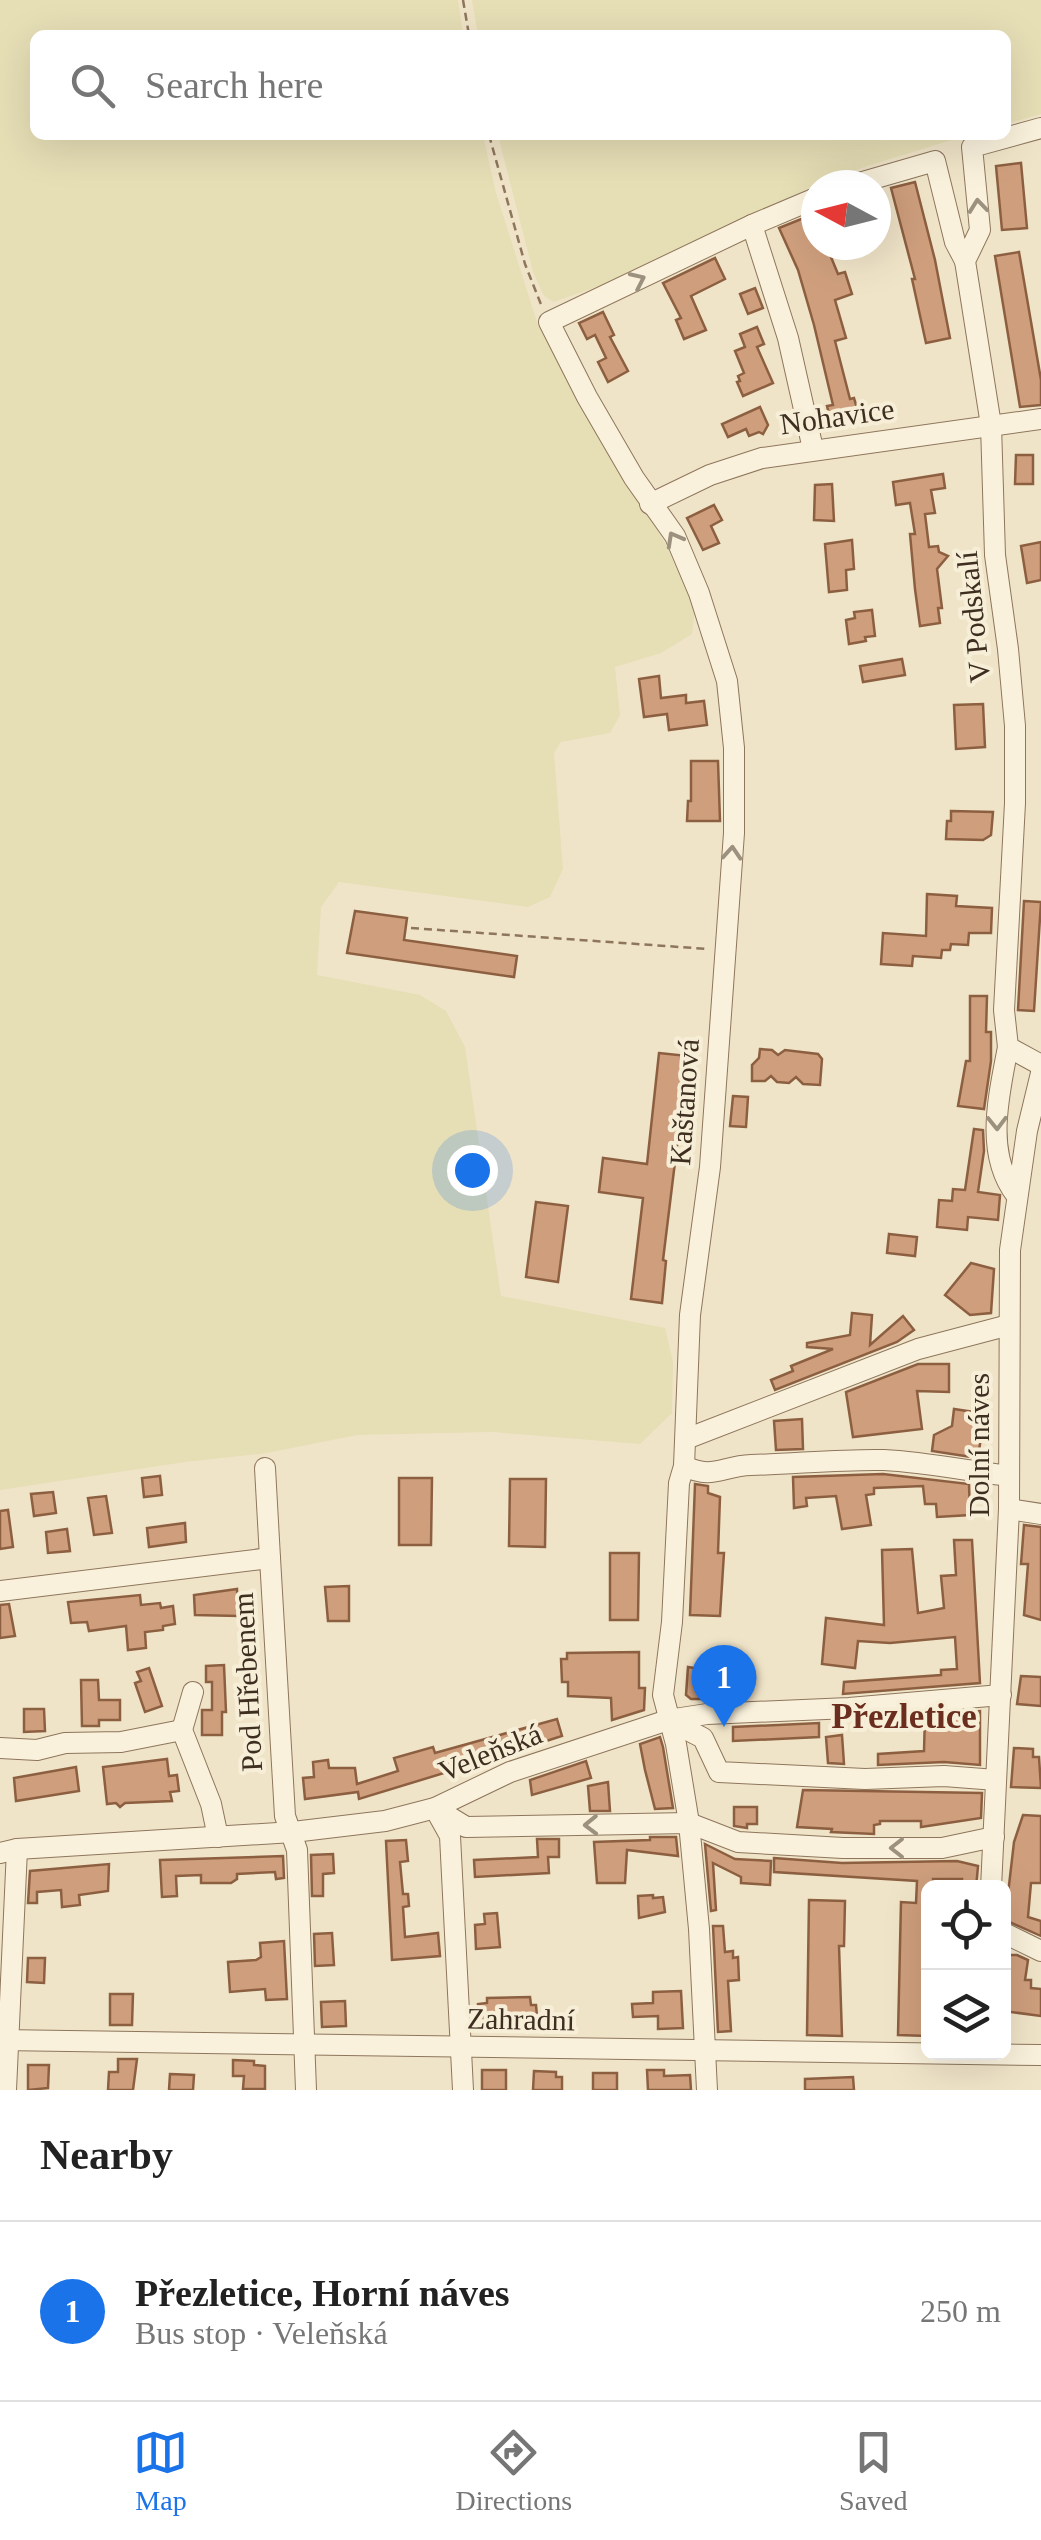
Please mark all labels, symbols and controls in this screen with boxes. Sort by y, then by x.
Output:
search box [30,30,1011,140]
icon: search [65,58,120,113]
text: Search here [145,64,323,106]
north arrow [801,170,891,260]
one-way arrow [967,198,989,214]
one-way arrow [627,273,645,293]
street label: Nohavice [778,392,896,440]
one-way arrow [666,532,686,550]
street label: V Podskalí [950,549,996,684]
one-way arrow [721,845,742,861]
street label: Kaštanová [663,1038,705,1166]
one-way arrow [987,1115,1008,1131]
your location [447,1145,498,1196]
street label: Dolní náves [962,1373,995,1517]
street label: Pod Hřebenem [226,1592,268,1772]
pin: 1 [692,1644,756,1727]
district label: Přezletice [831,1697,977,1736]
street label: Veleňská [434,1716,546,1788]
one-way arrow [583,1814,599,1835]
one-way arrow [889,1837,904,1859]
map controls [921,1880,1011,2060]
button: locate [921,1880,1011,1970]
button: layers [921,1970,1011,2060]
street label: Zahradní [467,2002,576,2036]
text: Nearby [40,2132,173,2178]
text: Přezletice, Horní náves [135,2272,510,2314]
text: 1 [65,2293,81,2329]
text: 250 m [920,2293,1001,2329]
text: Bus stop · Veleňská [135,2315,388,2351]
tab: Map [133,2425,188,2517]
tab: Directions [455,2425,572,2517]
tab: Saved [839,2425,908,2517]

